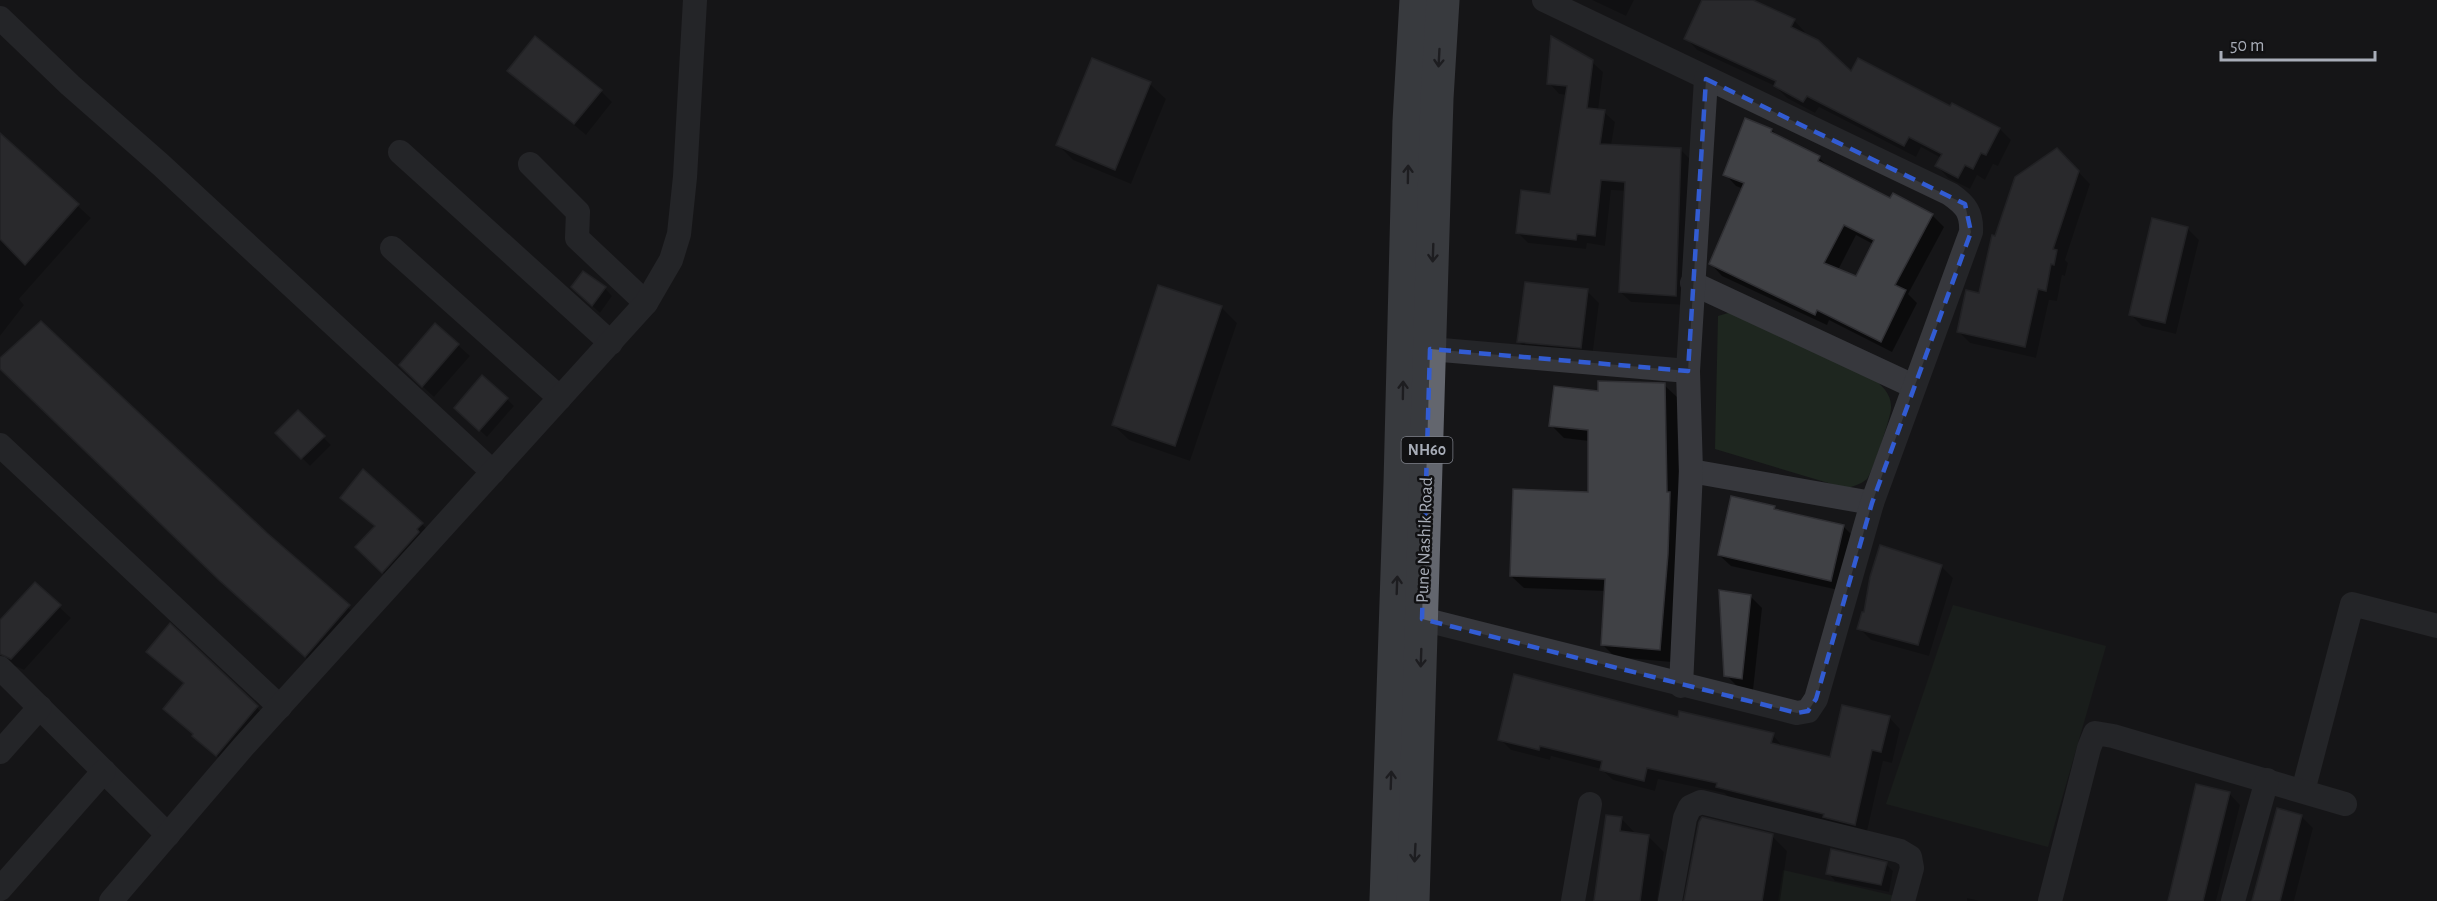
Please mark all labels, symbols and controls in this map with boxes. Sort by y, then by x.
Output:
scale bar [2221,24,2376,62]
text: 50 m [2230,37,2264,55]
one-way arrow [1433,48,1444,68]
one-way arrow [1402,164,1414,184]
one-way arrow [1427,243,1438,263]
one-way arrow [1397,380,1409,400]
road number: NH60 [1402,437,1452,463]
street label: Pune Nashik Road [1414,477,1436,603]
one-way arrow [1391,575,1403,595]
one-way arrow [1415,648,1427,668]
one-way arrow [1385,770,1397,790]
one-way arrow [1410,842,1421,862]

